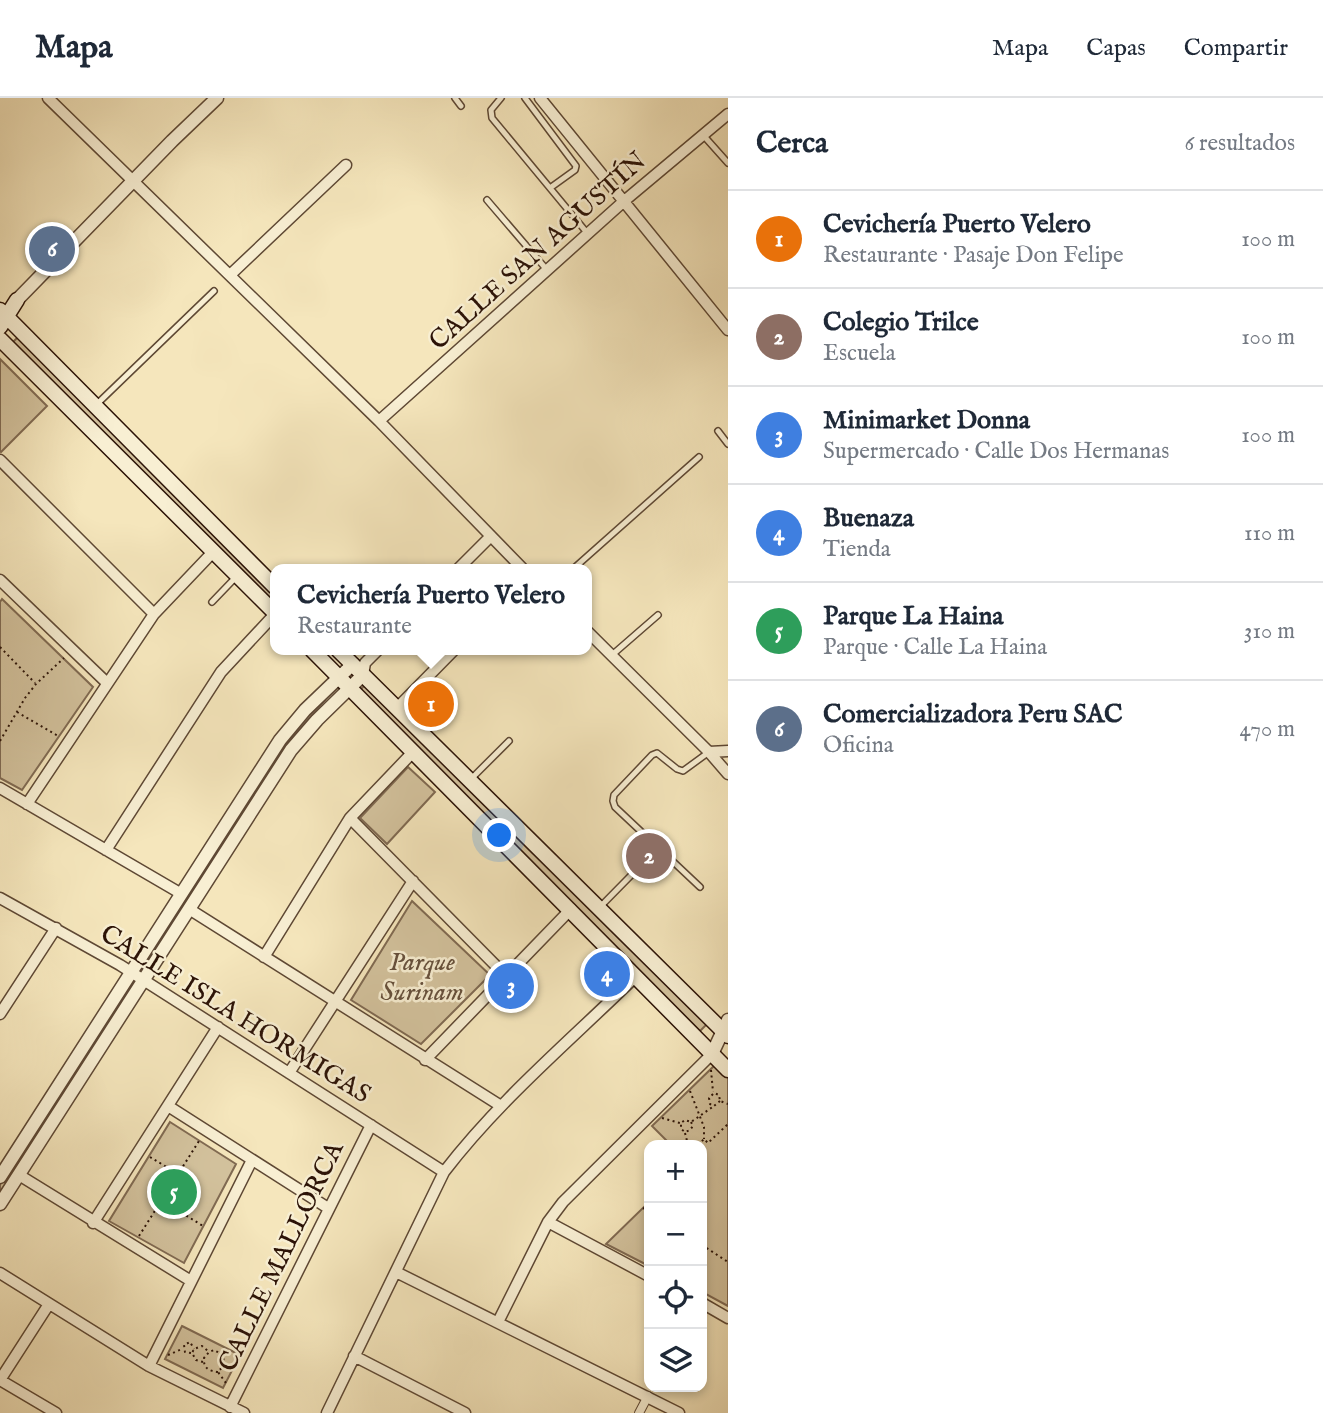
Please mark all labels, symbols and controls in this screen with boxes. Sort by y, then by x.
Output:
text: Mapa [35,27,112,69]
text: Mapa [992,33,1048,64]
text: Capas [1086,33,1146,64]
text: Compartir [1184,33,1288,64]
text: Cerca [756,125,828,163]
text: 6 resultados [1184,129,1295,158]
street label: CALLE SAN AGUSTÍN [422,145,654,357]
text: Cevichería Puerto Velero [823,208,1091,241]
pin: 6 [29,223,75,275]
text: 1 [775,225,783,254]
text: 100 m [1241,225,1295,254]
text: Restaurante · Pasaje Don Felipe [823,241,1124,270]
text: Colegio Trilce [823,306,979,339]
text: 2 [774,323,784,352]
text: 100 m [1241,323,1295,352]
text: Escuela [823,339,896,368]
text: Minimarket Donna [823,404,1030,437]
text: 3 [775,421,783,450]
text: 100 m [1241,421,1295,450]
text: Supermercado · Calle Dos Hermanas [823,437,1169,466]
text: Buenaza [823,502,914,535]
text: 4 [773,519,785,548]
text: 110 m [1244,519,1295,548]
text: Tienda [823,535,891,564]
popup [270,564,592,655]
text: Cevichería Puerto Velero [297,579,565,612]
text: Parque La Haina [823,600,1004,633]
text: Restaurante [297,612,412,641]
text: 5 [775,617,783,646]
text: 310 m [1244,617,1295,646]
text: Parque · Calle La Haina [823,633,1047,662]
pin: 1 [408,678,454,730]
text: Comercializadora Peru SAC [823,698,1123,731]
text: 6 [774,715,784,744]
text: 470 m [1240,715,1295,744]
text: Oficina [823,731,894,760]
your location [482,818,516,852]
pin: 2 [626,830,672,882]
street label: CALLE ISLA HORMIGAS [94,917,377,1111]
park label: Parque Surinam [380,946,464,1009]
pin: 4 [584,948,630,1000]
pin: 3 [488,960,534,1012]
street label: CALLE MALLORCA [211,1135,352,1377]
map controls [644,1140,707,1392]
button: + [644,1140,707,1203]
pin: 5 [151,1166,197,1218]
button: − [644,1203,707,1266]
button: locate [644,1266,707,1329]
button: layers [644,1329,707,1392]

